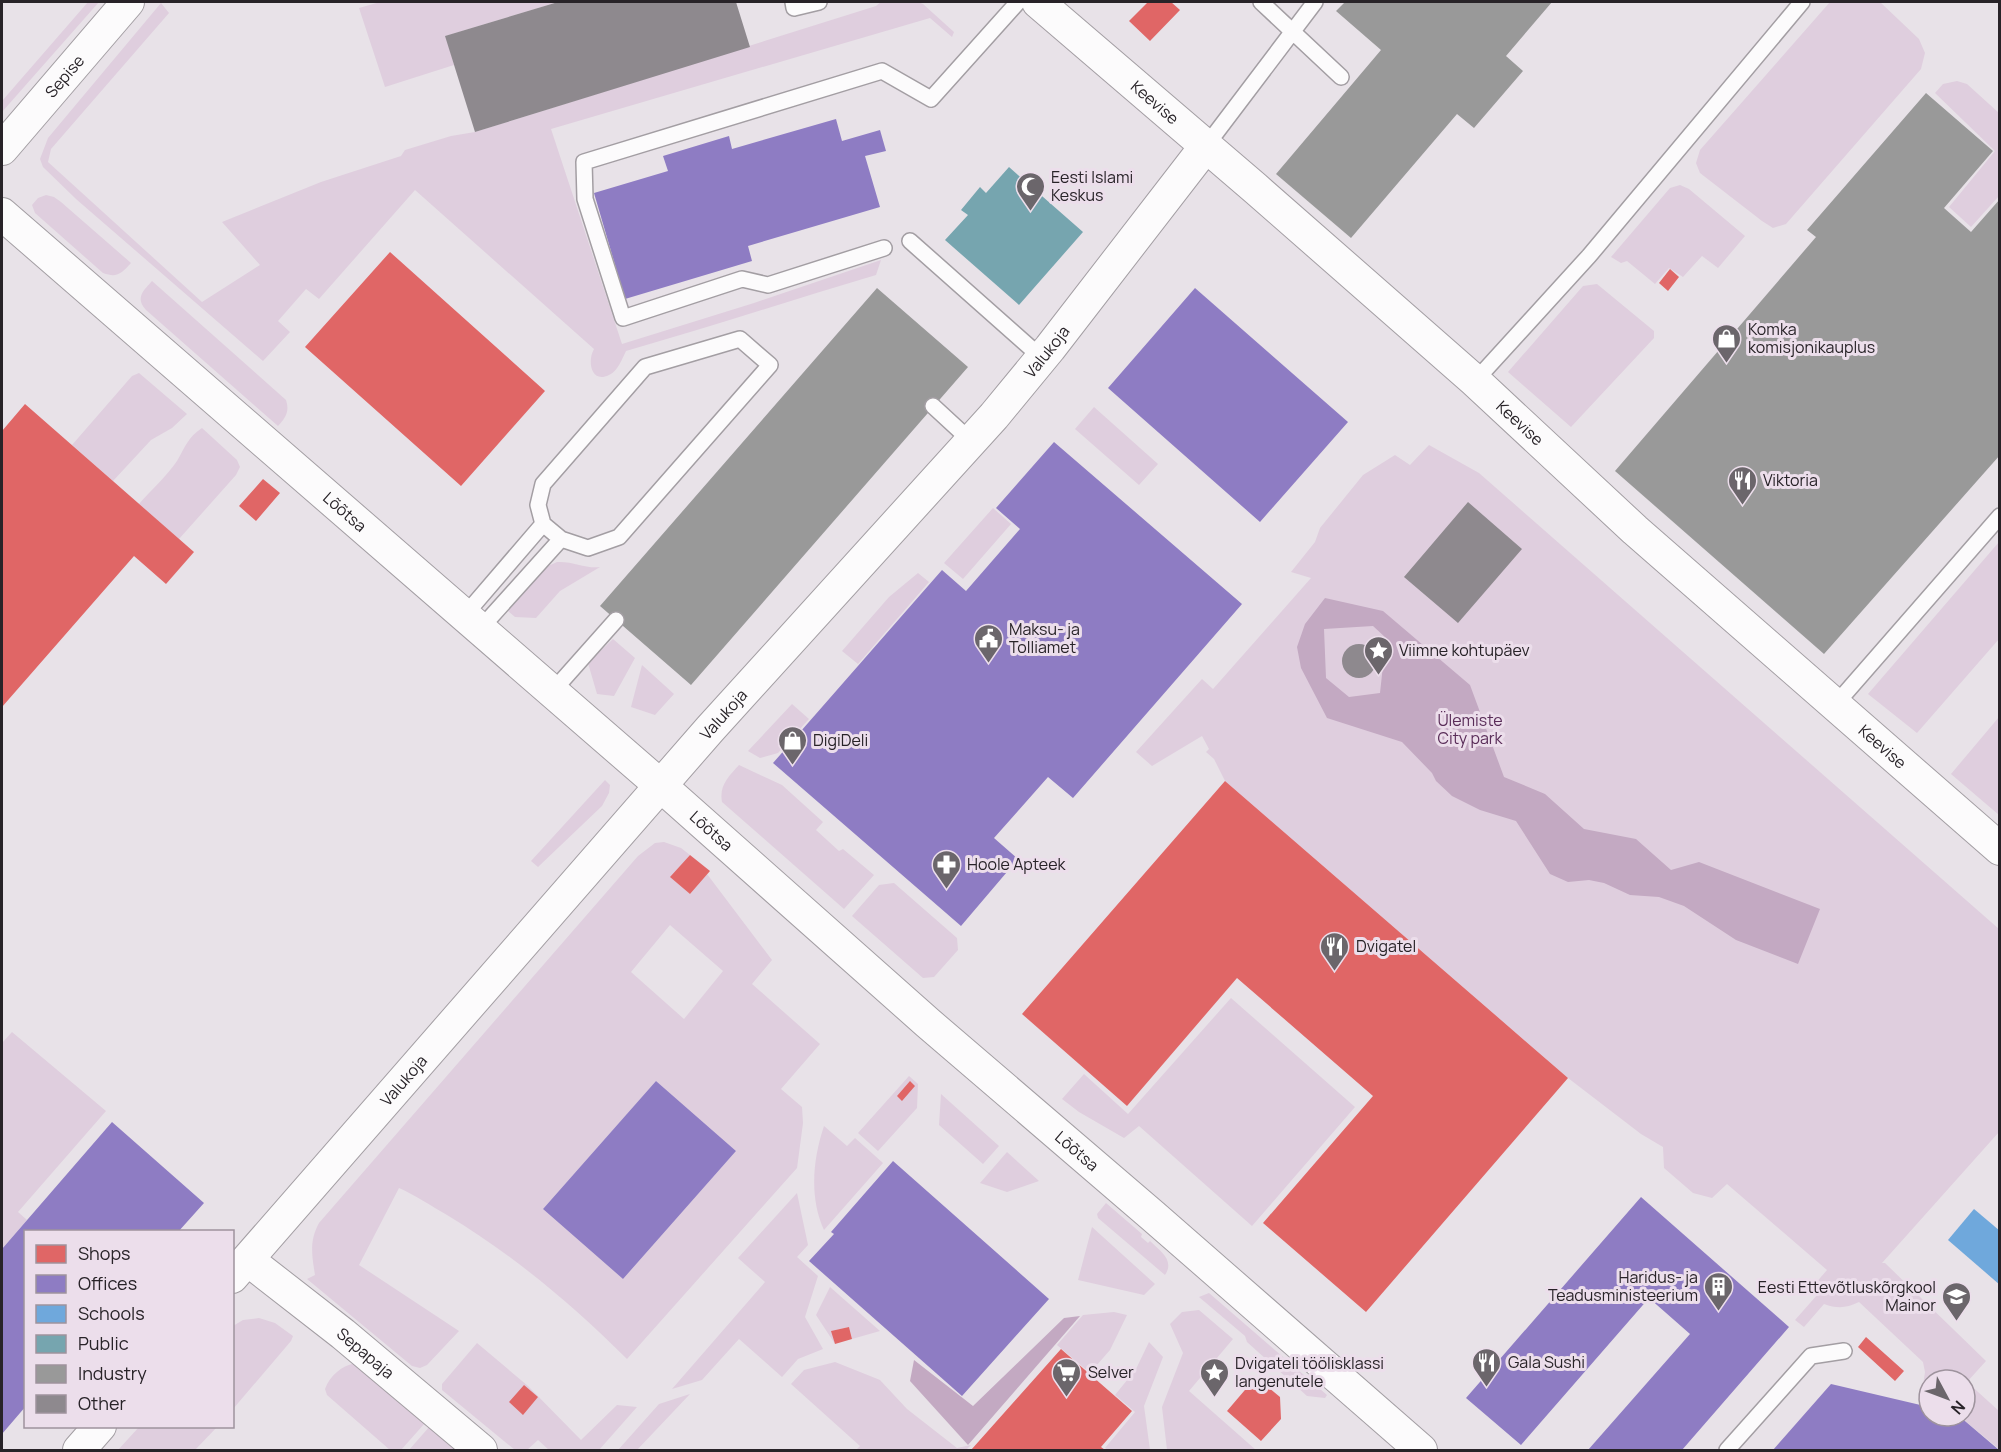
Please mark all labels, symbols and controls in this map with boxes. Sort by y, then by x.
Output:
street label: Sepise [40,50,89,102]
street label: Keevise [1126,75,1184,129]
place label: Eesti Islami Keskus [1051,166,1133,206]
mosque icon: Eesti Islami Keskus [1014,170,1046,212]
place label: Komka komisjonikauplus [1748,318,1875,358]
street label: Valukoja [1019,321,1074,382]
shop icon: Komka komisjonikauplus [1711,322,1743,364]
street label: Keevise [1492,395,1548,450]
restaurant icon: Viktoria [1726,464,1758,506]
place label: Viktoria [1763,469,1818,491]
street label: Lõõtsa [318,487,371,537]
place label: Maksu- ja Tolliamet [1009,618,1080,658]
public building icon: Maksu- ja Tolliamet [972,622,1004,664]
place icon: Viimne kohtupäev [1362,634,1394,676]
place label: Viimne kohtupäev [1399,639,1530,661]
street label: Valukoja [695,684,752,744]
park label: Ülemiste City park [1437,709,1504,749]
street label: Keevise [1854,719,1911,773]
shop icon: DigiDeli [776,724,808,766]
place label: DigiDeli [813,729,868,751]
street label: Lõõtsa [685,806,738,856]
pharmacy icon: Hoole Apteek [930,848,962,890]
place label: Hoole Apteek [967,853,1067,875]
restaurant icon: Dvigatel [1319,930,1351,972]
place label: Dvigatel [1356,935,1416,957]
street label: Valukoja [375,1050,432,1111]
street label: Lõõtsa [1051,1126,1103,1176]
legend [24,1230,234,1428]
text: Shops [78,1241,130,1265]
place label: Haridus- ja Teadusministeerium [1548,1266,1698,1306]
building icon: Haridus- ja Teadusministeerium [1703,1270,1735,1312]
text: Offices [78,1271,137,1295]
place label: Eesti Ettevõtluskõrgkool Mainor [1758,1276,1936,1316]
school or university icon: Eesti Ettevõtluskõrgkool Mainor [1941,1280,1973,1322]
text: Schools [78,1301,145,1325]
street label: Sepapaja [332,1323,399,1384]
text: Public [78,1331,129,1355]
restaurant icon: Gala Sushi [1471,1346,1503,1388]
place label: Gala Sushi [1508,1351,1585,1373]
place label: Dvigateli töölisklassi langenutele [1235,1352,1384,1392]
supermarket icon: Selver [1051,1356,1083,1398]
place icon: Dvigateli töölisklassi langenutele [1198,1356,1230,1398]
text: Industry [78,1361,147,1385]
place label: Selver [1088,1361,1134,1383]
north arrow [1917,1368,1977,1428]
text: Other [78,1391,126,1415]
text: N [1946,1396,1970,1419]

